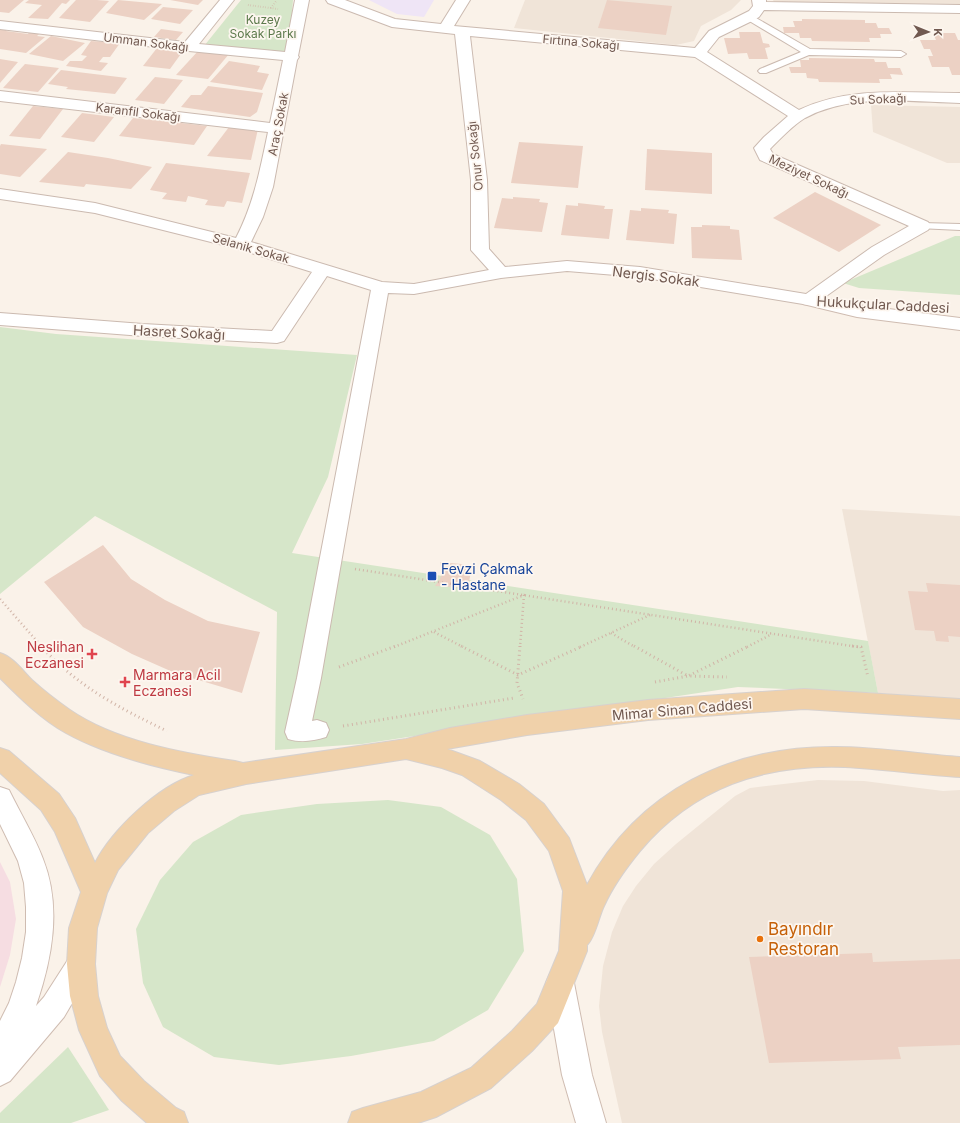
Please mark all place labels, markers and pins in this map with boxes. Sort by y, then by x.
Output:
place label: Fevzi Çakmak - Hastane [441,560,533,593]
marker: Fevzi Çakmak - Hastane [426,570,438,582]
place label: Neslihan Eczanesi [25,638,84,671]
marker: Neslihan Eczanesi [87,649,97,659]
place label: Marmara Acil Eczanesi [133,666,221,699]
marker: Marmara Acil Eczanesi [120,677,130,687]
place label: Bayındır Restoran [768,919,839,959]
marker: Bayındır Restoran [755,934,765,944]

